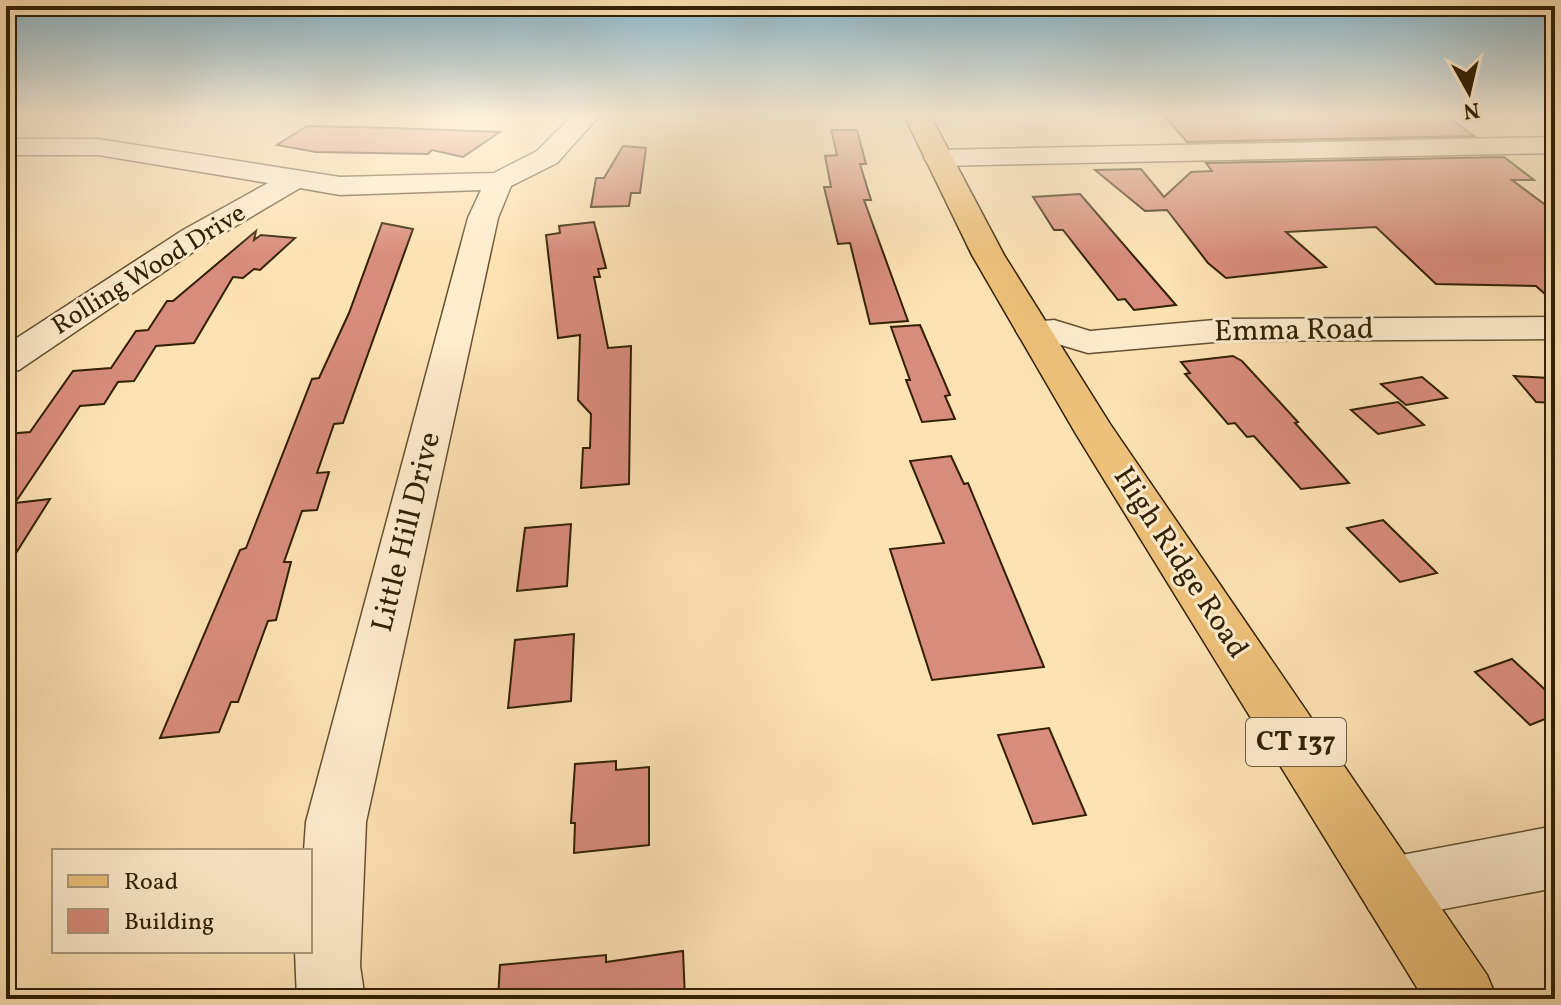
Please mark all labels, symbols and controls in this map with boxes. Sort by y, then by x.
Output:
north arrow [1429,52,1509,132]
text: N [1461,93,1482,126]
street label: Rolling Wood Drive [45,196,253,344]
street label: Emma Road [1214,309,1374,353]
street label: Little Hill Drive [362,428,452,636]
street label: High Ridge Road [1102,459,1258,667]
road number: CT 137 [1246,718,1346,766]
legend [52,849,312,953]
text: Road [124,866,178,900]
text: Building [124,906,214,940]

